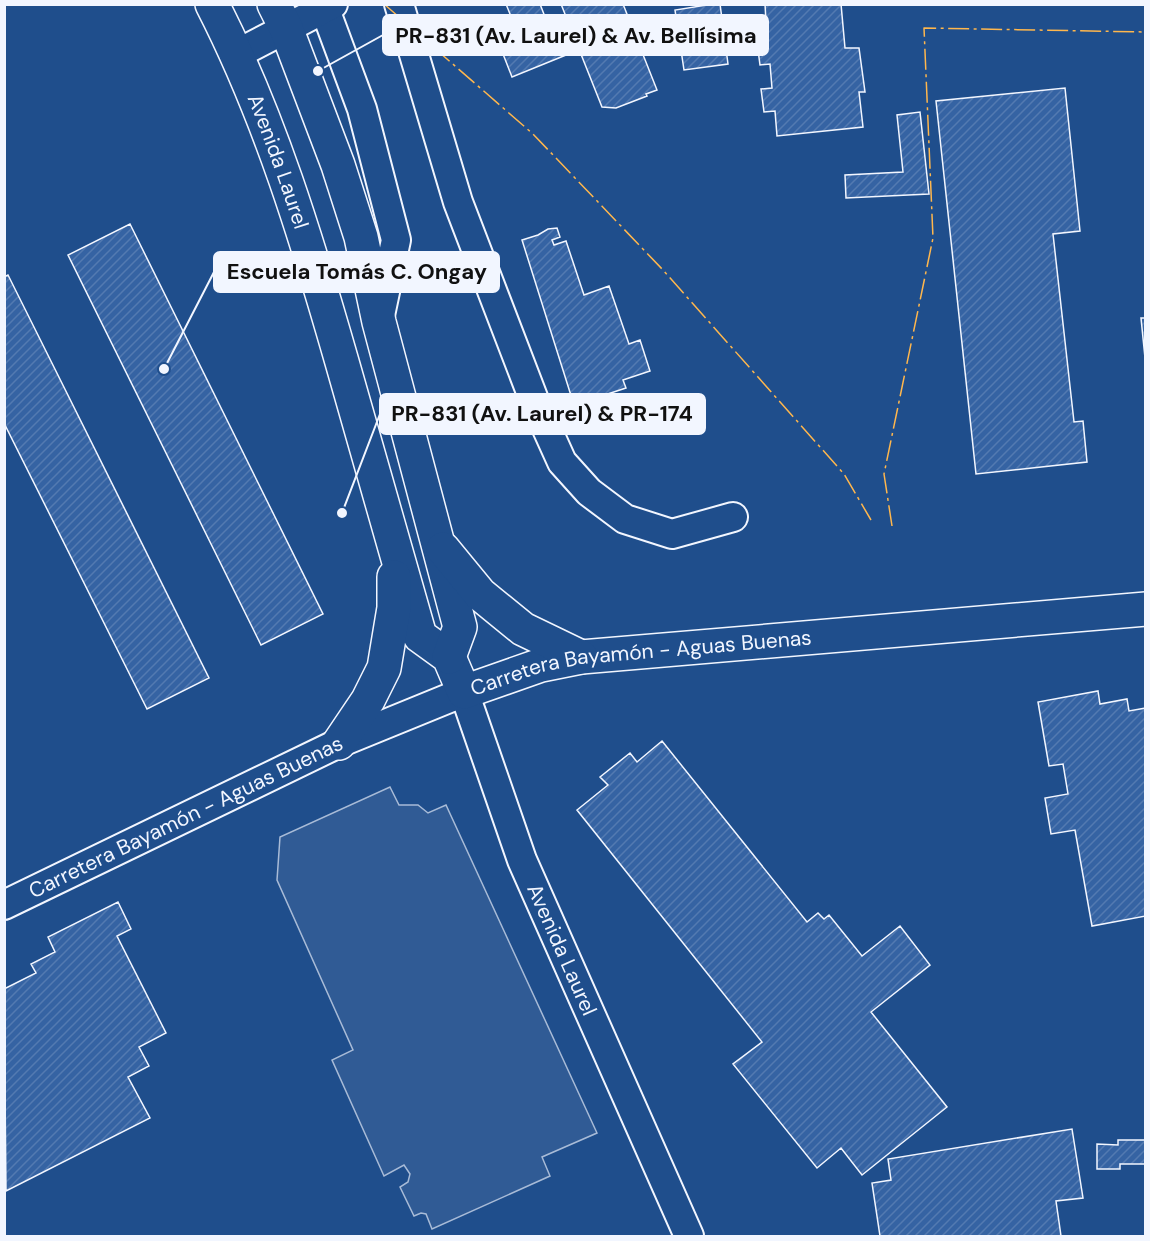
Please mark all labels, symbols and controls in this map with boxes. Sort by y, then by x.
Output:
callout: PR-831 (Av. Laurel) & Av. Bellísima [383,15,768,55]
text: PR-831 (Av. Laurel) & Av. Bellísima [395,21,757,50]
street label: Avenida Laurel [241,90,315,232]
callout: Escuela Tomás C. Ongay [214,252,499,292]
text: Escuela Tomás C. Ongay [227,257,487,286]
callout: PR-831 (Av. Laurel) & PR-174 [380,394,705,434]
text: PR-831 (Av. Laurel) & PR-174 [391,399,693,428]
street label: Carretera Bayamón - Aguas Buenas [467,623,813,703]
street label: Carretera Bayamón - Aguas Buenas [24,729,348,905]
street label: Avenida Laurel [520,879,603,1020]

